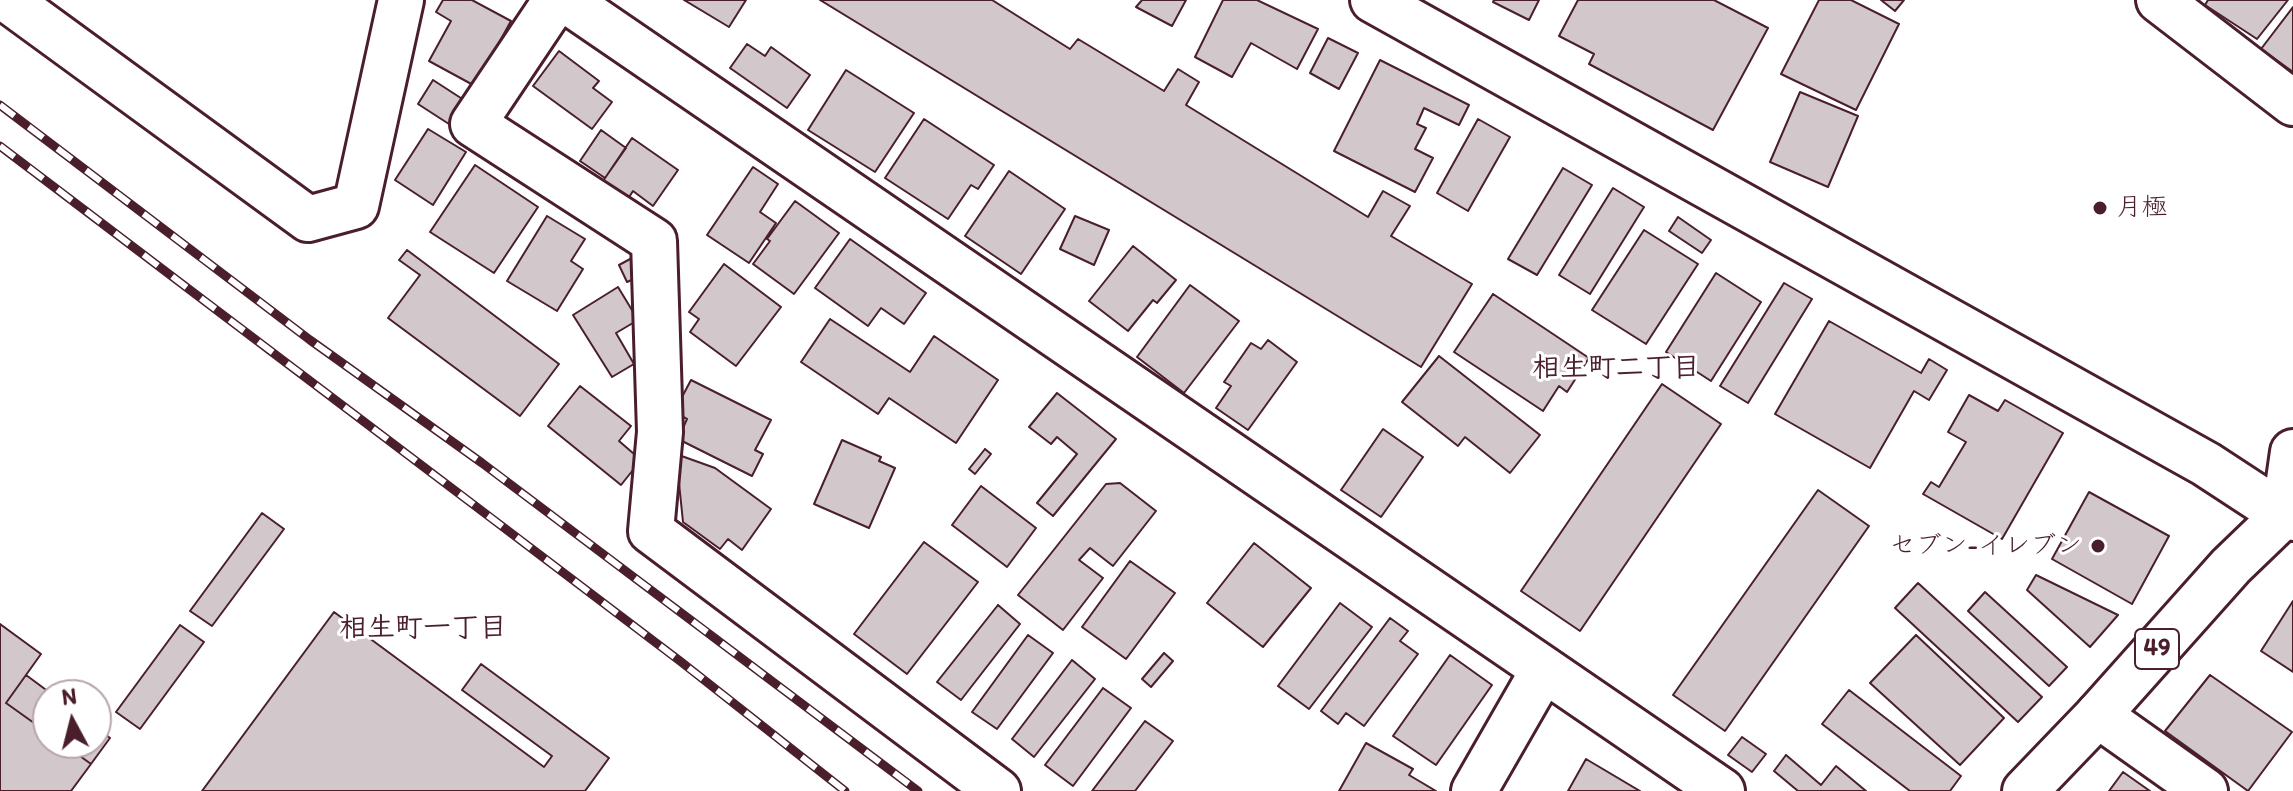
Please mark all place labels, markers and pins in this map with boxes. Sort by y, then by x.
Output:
place label: 月極 [2116,192,2168,224]
marker: 月極 [2091,199,2109,217]
place label: セブン-イレブン [1890,530,2082,562]
marker: セブン-イレブン [2089,537,2107,555]

